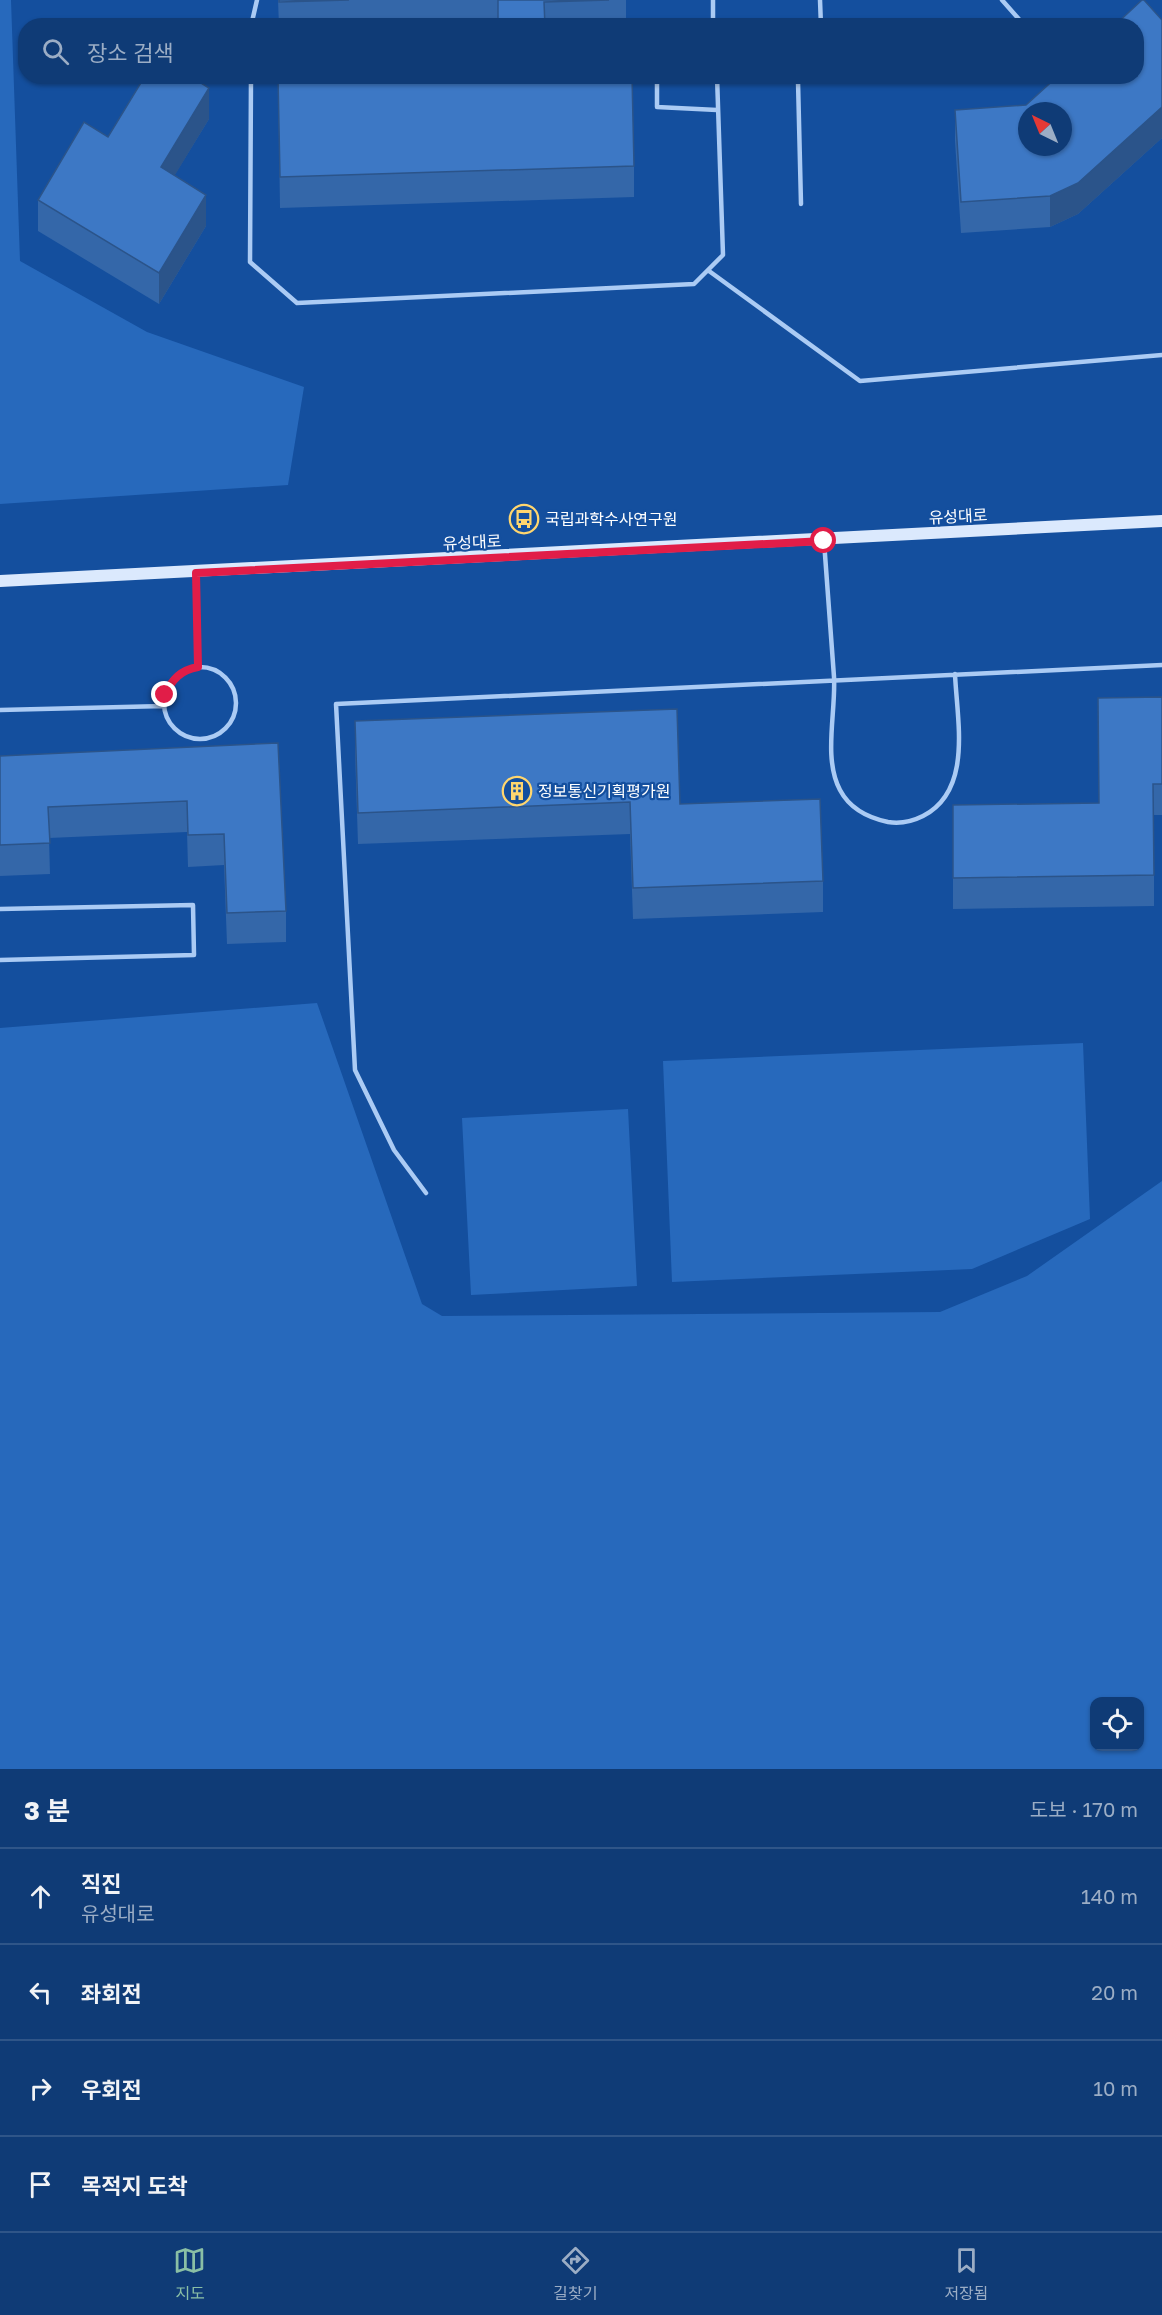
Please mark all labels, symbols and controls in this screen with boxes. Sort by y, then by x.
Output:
search box [18,18,1144,84]
icon: search [39,35,72,68]
text: 장소 검색 [87,39,173,66]
north arrow [1018,102,1072,156]
bus stop icon: 국립과학수사연구원 [508,503,540,535]
street label: 유성대로 [928,504,988,528]
place label: 국립과학수사연구원 [545,509,677,529]
route start [810,527,836,553]
street label: 유성대로 [442,530,502,554]
route end [151,681,177,707]
building icon: 정보통신기획평가원 [501,775,533,807]
place label: 정보통신기획평가원 [538,781,670,801]
map controls [1090,1697,1144,1751]
button: locate [1090,1697,1144,1751]
text: 3 분 [24,1795,70,1826]
text: 도보 · 170 m [1030,1797,1138,1821]
text: 직진 [81,1870,121,1897]
icon: ahead [24,1880,57,1913]
text: 140 m [1081,1884,1138,1908]
text: 유성대로 [81,1901,155,1925]
icon: left [24,1976,57,2009]
text: 좌회전 [81,1980,142,2007]
text: 20 m [1091,1980,1138,2004]
icon: right [24,2072,57,2105]
text: 우회전 [81,2076,142,2103]
text: 10 m [1093,2076,1138,2100]
icon: arrive [24,2168,57,2201]
text: 목적지 도착 [81,2172,188,2199]
tab: 지도 [173,2244,206,2304]
tab: 길찾기 [553,2244,597,2304]
tab: 저장됨 [944,2244,989,2304]

